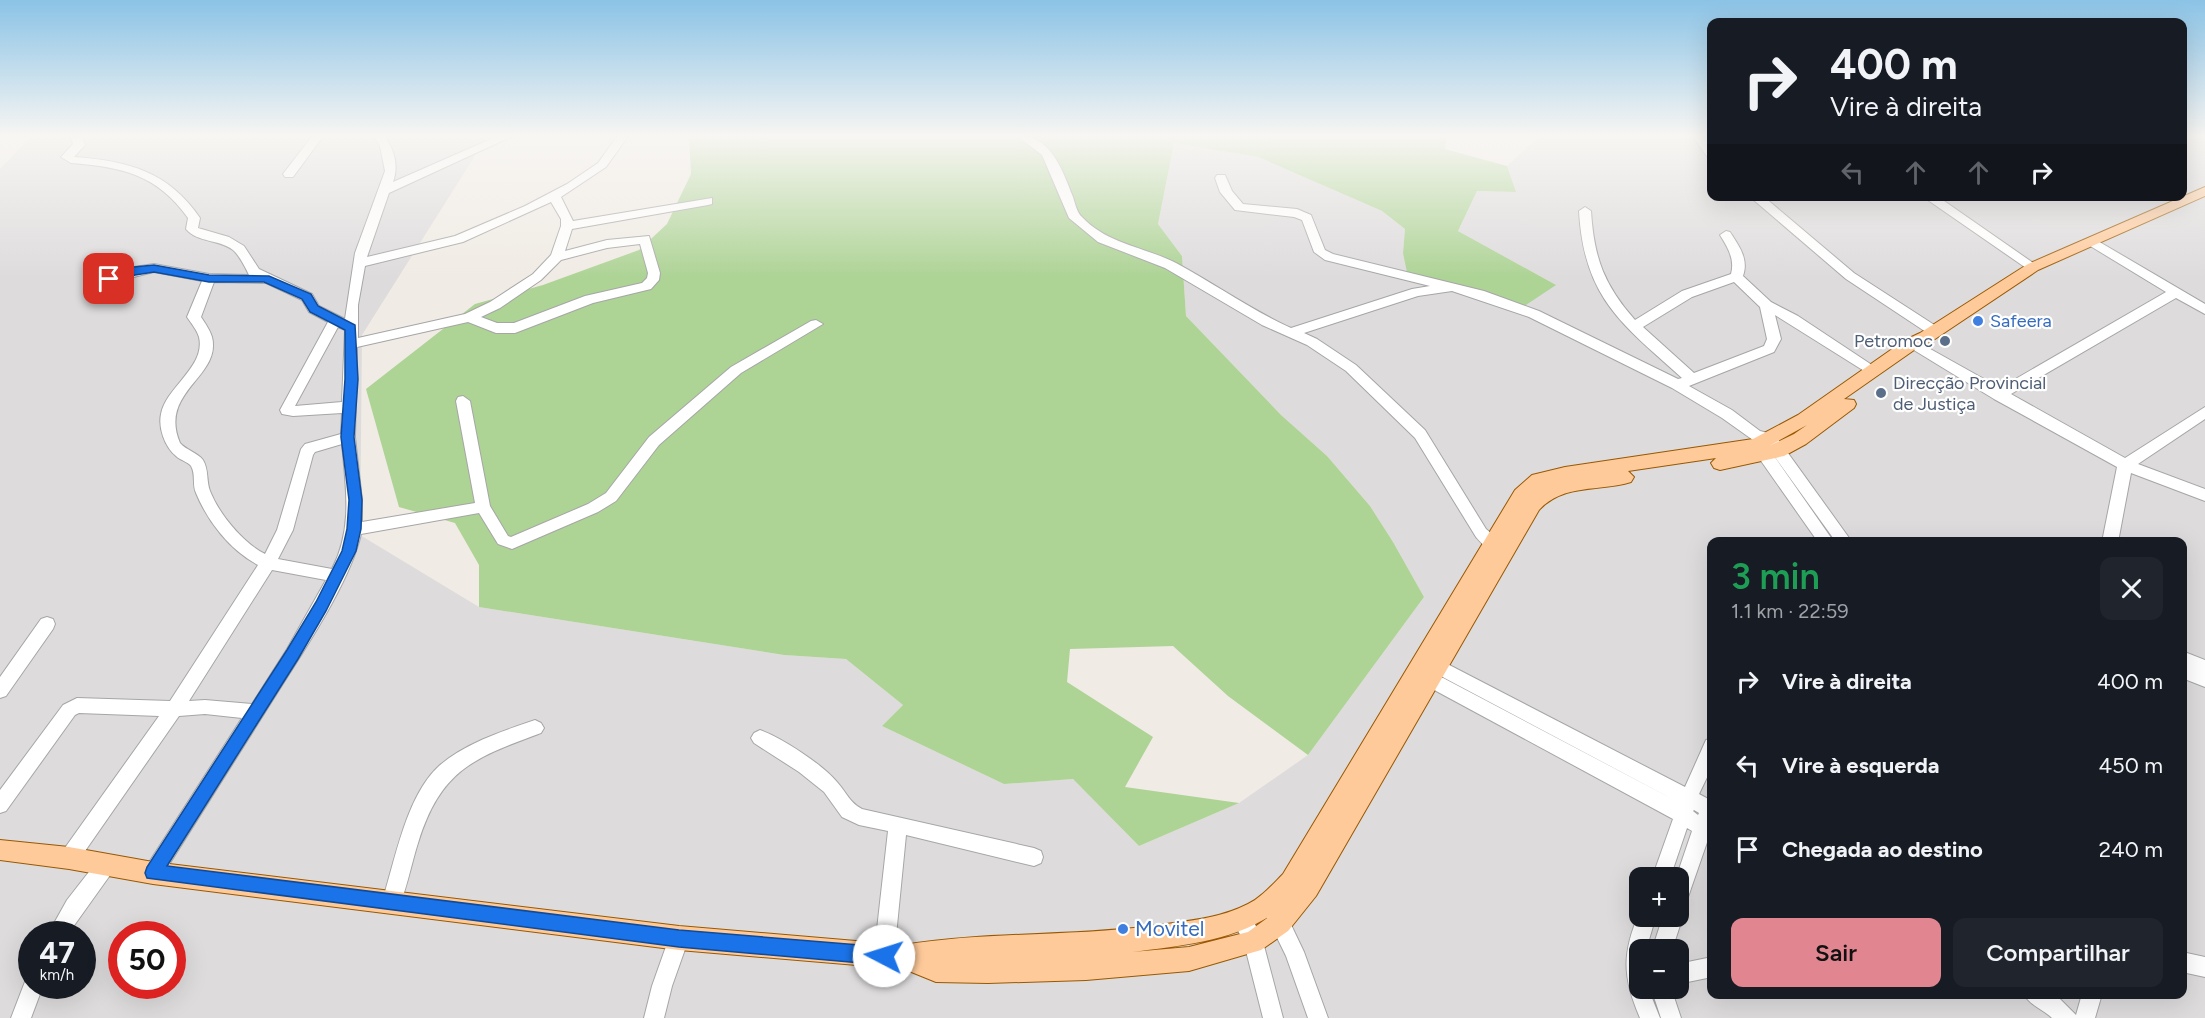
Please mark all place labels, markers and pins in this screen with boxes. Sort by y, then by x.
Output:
pin [83,253,134,304]
place label: Safeera [1990,310,2052,332]
marker: Safeera [1971,314,1985,328]
place label: Petromoc [1854,330,1933,352]
marker: Petromoc [1938,334,1952,348]
place label: Direcção Provincial de Justiça [1893,372,2046,415]
marker: Direcção Provincial de Justiça [1874,386,1888,400]
place label: Movitel [1135,916,1204,941]
marker: Movitel [1116,922,1130,936]

